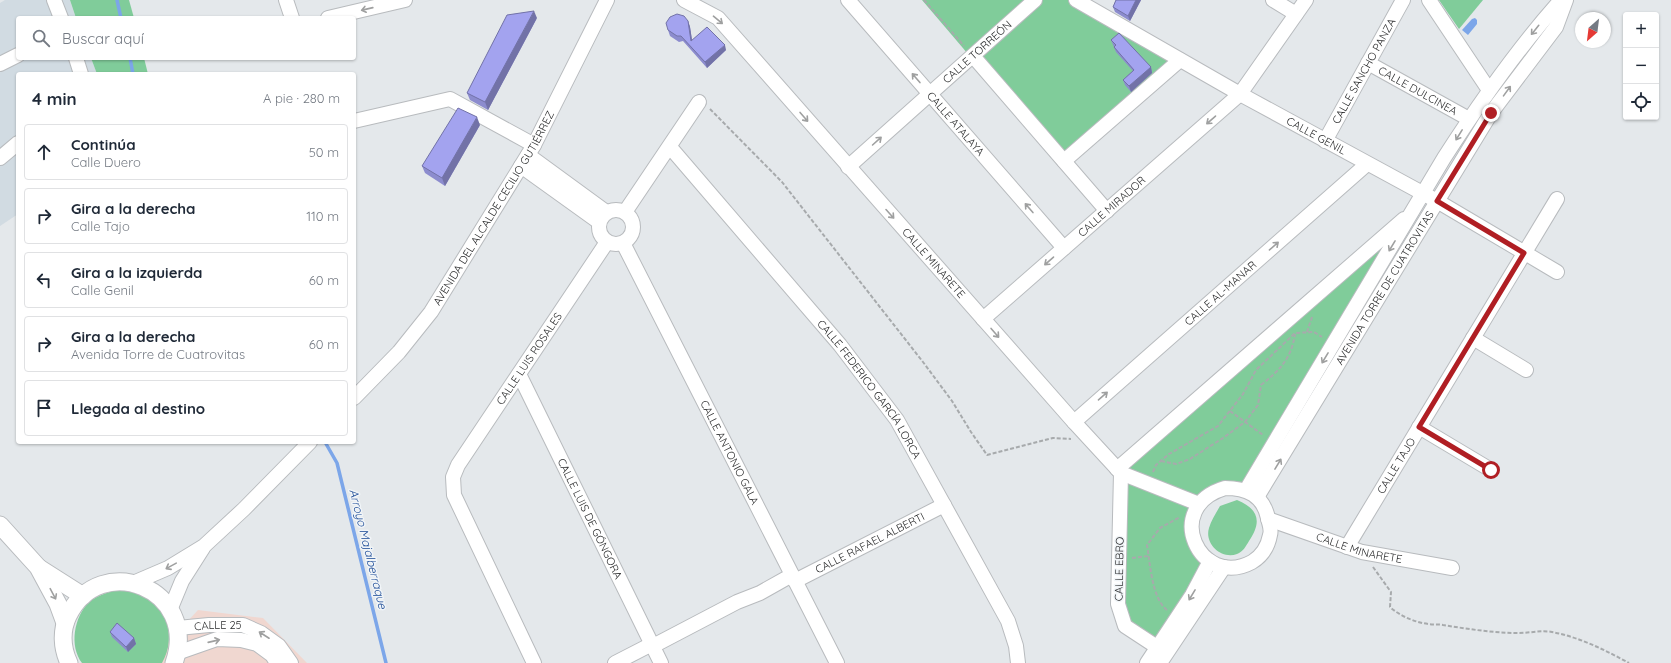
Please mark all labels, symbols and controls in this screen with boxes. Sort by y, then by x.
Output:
one-way arrow [361,5,374,13]
north arrow [1575,12,1611,48]
map controls [1623,12,1659,120]
button: + [1623,12,1659,48]
one-way arrow [712,15,723,24]
search box [16,16,356,60]
street label: CALLE SANCHO PANZA [1329,16,1399,126]
street label: CALLE TORREÓN [940,17,1014,86]
one-way arrow [1531,24,1540,35]
icon: search [30,27,52,49]
text: Buscar aquí [62,29,144,48]
button: − [1623,48,1659,84]
street label: CALLE DULCINEA [1376,63,1460,118]
one-way arrow [912,73,921,83]
button: locate [1623,84,1659,120]
one-way arrow [1503,86,1512,97]
text: 4 min [32,88,77,109]
street label: CALLE ATALAYA [924,89,987,159]
text: A pie · 280 m [263,90,340,106]
route end [1482,104,1500,122]
street label: AVENIDA DEL ALCALDE CECILIO GUTIÉRREZ [430,108,557,308]
one-way arrow [799,112,808,122]
street label: CALLE GENIL [1284,114,1349,157]
one-way arrow [1205,115,1216,124]
one-way arrow [1455,129,1463,140]
text: Continúa [71,135,136,154]
one-way arrow [872,137,882,146]
icon: ahead [33,141,55,163]
text: 50 m [309,144,339,160]
text: Calle Duero [71,154,141,170]
street label: CALLE MIRADOR [1075,173,1148,240]
text: Gira a la derecha [71,199,196,218]
one-way arrow [1025,203,1034,213]
icon: right [33,205,55,227]
text: 110 m [306,208,339,224]
street label: AVENIDA TORRE DE CUATROVITAS [1332,208,1437,367]
one-way arrow [885,209,894,220]
text: Calle Tajo [71,218,130,234]
street label: CALLE MINARETE [899,225,968,301]
one-way arrow [1387,240,1395,252]
one-way arrow [1269,241,1279,250]
one-way arrow [1044,256,1055,265]
street label: CALLE AL-MANAR [1181,258,1259,329]
text: Gira a la izquierda [71,263,203,282]
icon: left [33,269,55,291]
text: 60 m [309,272,339,288]
text: Calle Genil [71,282,134,298]
street label: CALLE LUIS ROSALES [493,310,565,407]
street label: CALLE FEDERICO GARCÍA LORCA [814,317,924,461]
text: Gira a la derecha [71,327,196,346]
one-way arrow [990,327,999,338]
icon: right [33,333,55,355]
text: 60 m [309,336,339,352]
text: Avenida Torre de Cuatrovitas [71,346,245,362]
one-way arrow [1321,352,1329,364]
one-way arrow [1098,392,1108,401]
icon: arrive [33,397,55,419]
street label: CALLE ANTONIO GALA [697,398,762,507]
text: Llegada al destino [71,399,205,418]
street label: CALLE TAJO [1374,435,1418,496]
street label: CALLE LUIS DE GÓNGORA [554,456,626,581]
one-way arrow [1274,458,1282,470]
route start [1482,461,1500,479]
water label: Arroyo Majalberraque [346,487,391,612]
street label: CALLE RAFAEL ALBERTI [813,509,927,577]
street label: CALLE MINARETE [1314,529,1403,566]
street label: CALLE EBRO [1111,537,1127,601]
one-way arrow [165,562,177,570]
one-way arrow [49,588,57,600]
one-way arrow [1187,589,1195,601]
street label: CALLE 25 [194,618,242,633]
one-way arrow [258,631,270,639]
one-way arrow [207,636,220,644]

